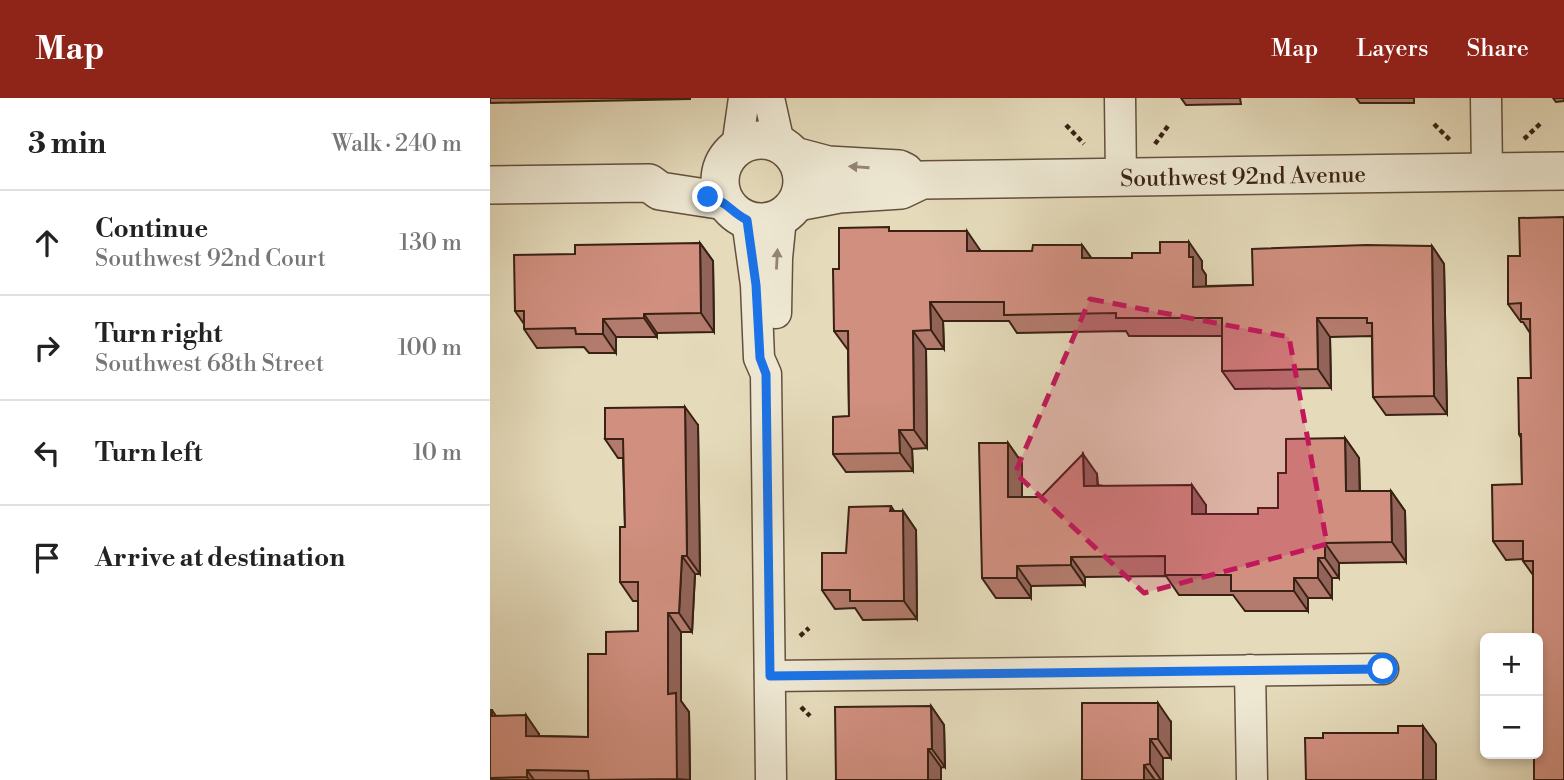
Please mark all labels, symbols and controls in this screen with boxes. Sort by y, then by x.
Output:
text: Map [35,29,104,70]
text: Map [1271,34,1318,64]
text: Layers [1356,34,1428,64]
text: Share [1466,34,1529,64]
text: 3 min [28,125,106,163]
text: Walk · 240 m [332,130,462,158]
one-way arrow [848,161,870,172]
street label: Southwest 92nd Avenue [1120,161,1366,193]
route end [692,181,723,212]
text: Continue [95,213,208,245]
icon: ahead [28,224,66,262]
text: 130 m [399,229,462,257]
text: Southwest 92nd Court [95,245,326,273]
one-way arrow [772,248,783,270]
text: Turn right [95,318,223,350]
icon: right [28,329,66,367]
text: 100 m [397,334,462,362]
text: Southwest 68th Street [95,350,324,378]
icon: left [28,434,66,472]
text: Turn left [95,437,203,469]
text: 10 m [413,439,462,467]
icon: arrive [28,539,66,577]
text: Arrive at destination [95,542,345,574]
map controls [1480,633,1543,759]
button: + [1480,633,1543,696]
route start [1367,653,1398,684]
button: − [1480,696,1543,759]

